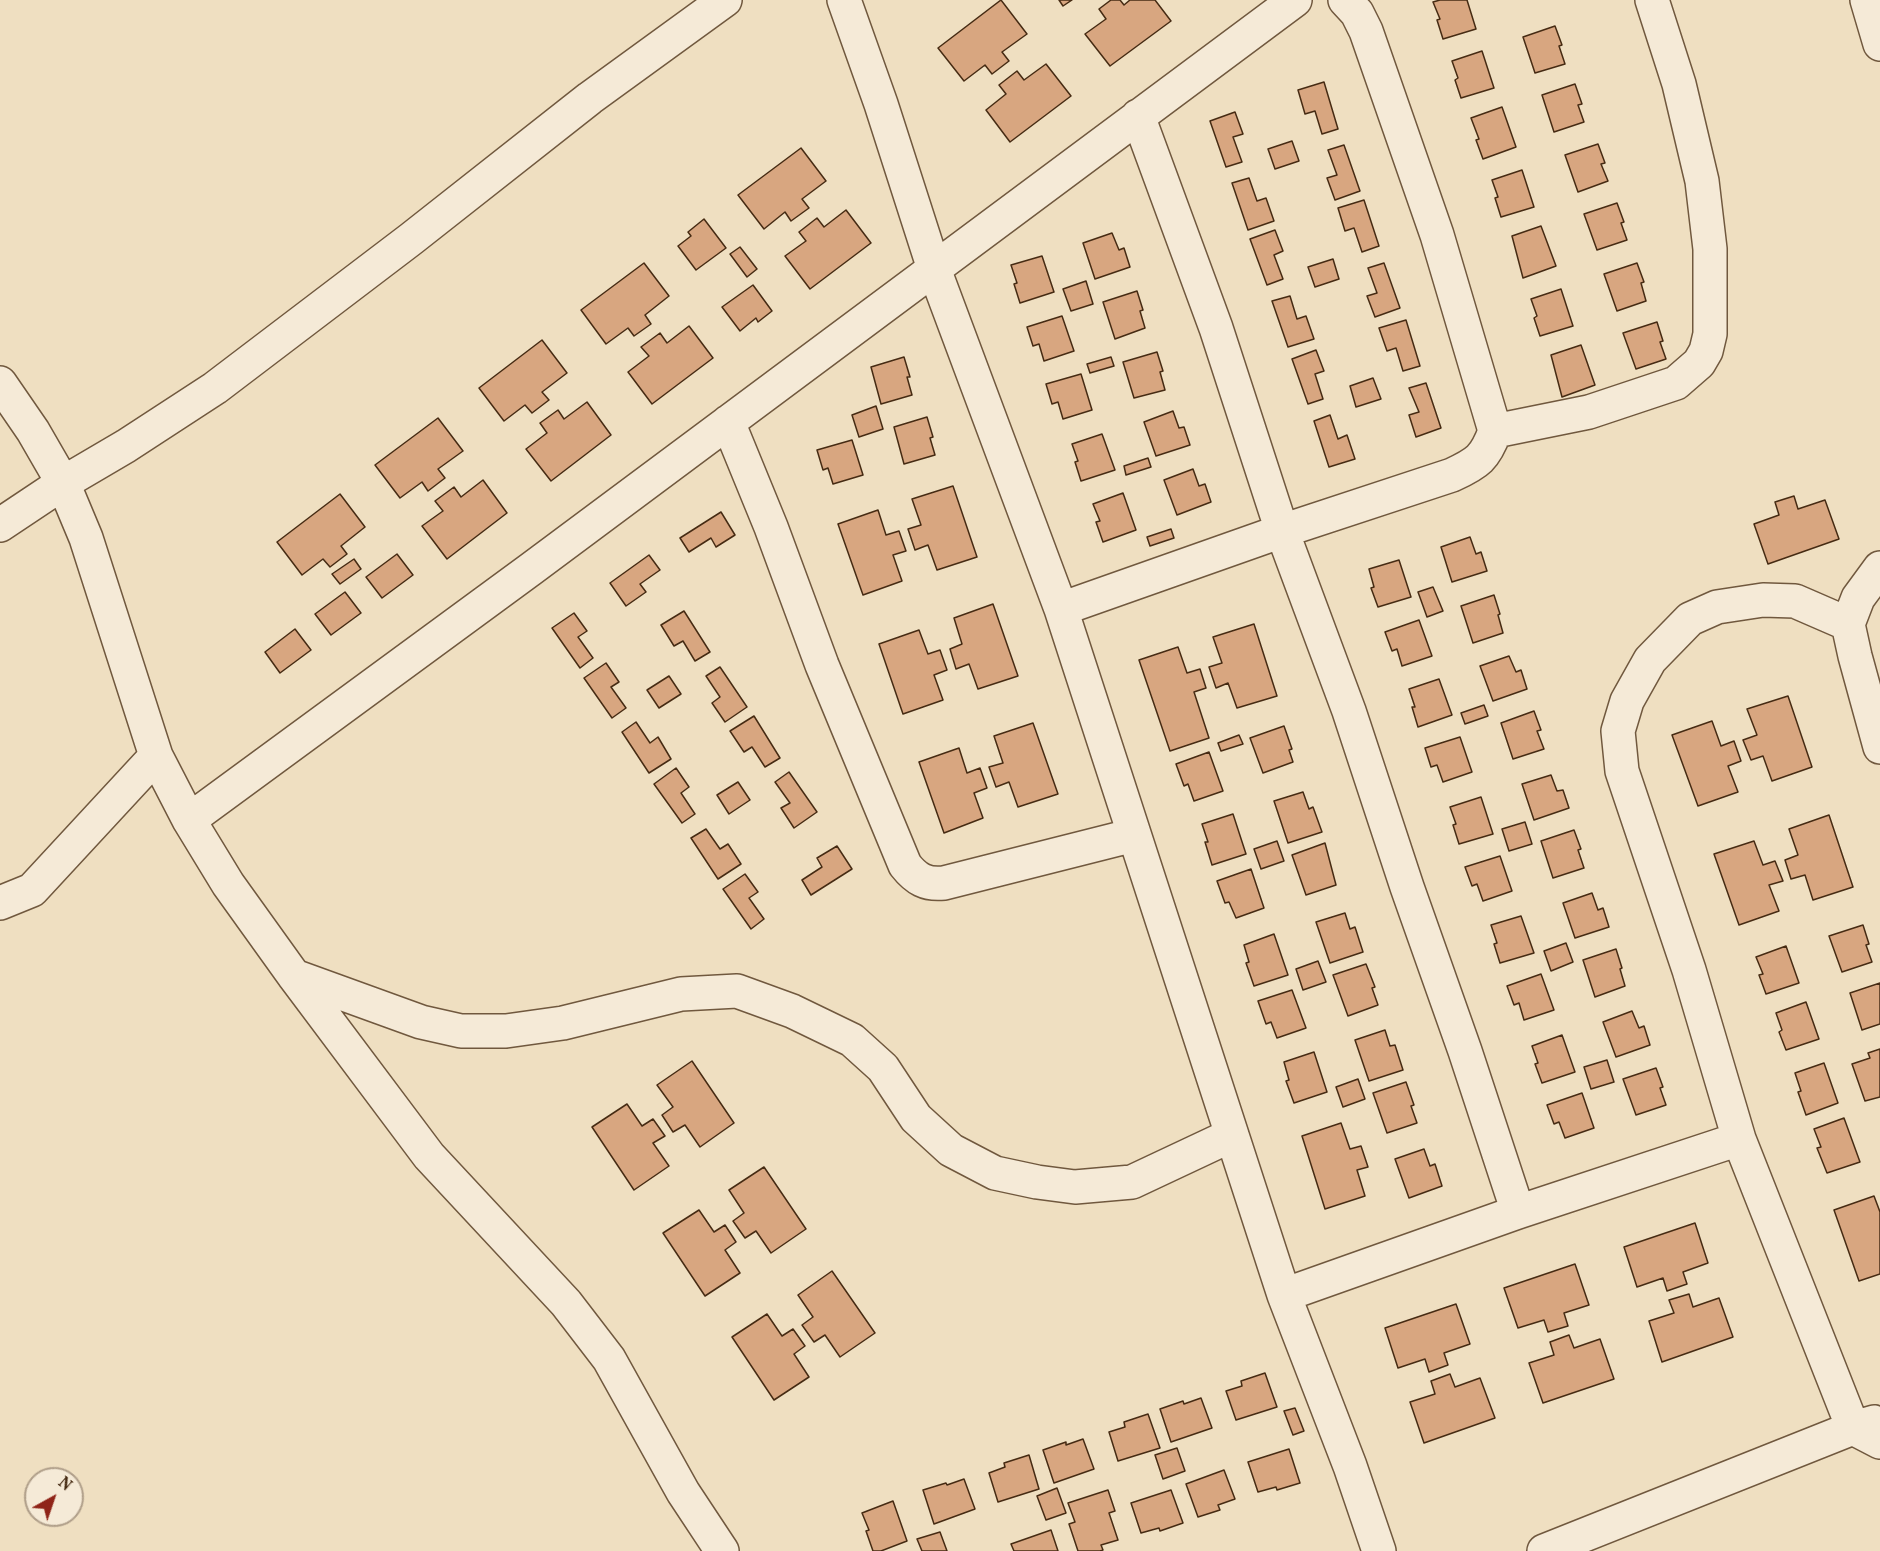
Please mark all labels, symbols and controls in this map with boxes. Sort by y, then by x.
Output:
north arrow [24,1467,84,1527]
text: N [53,1473,76,1497]

